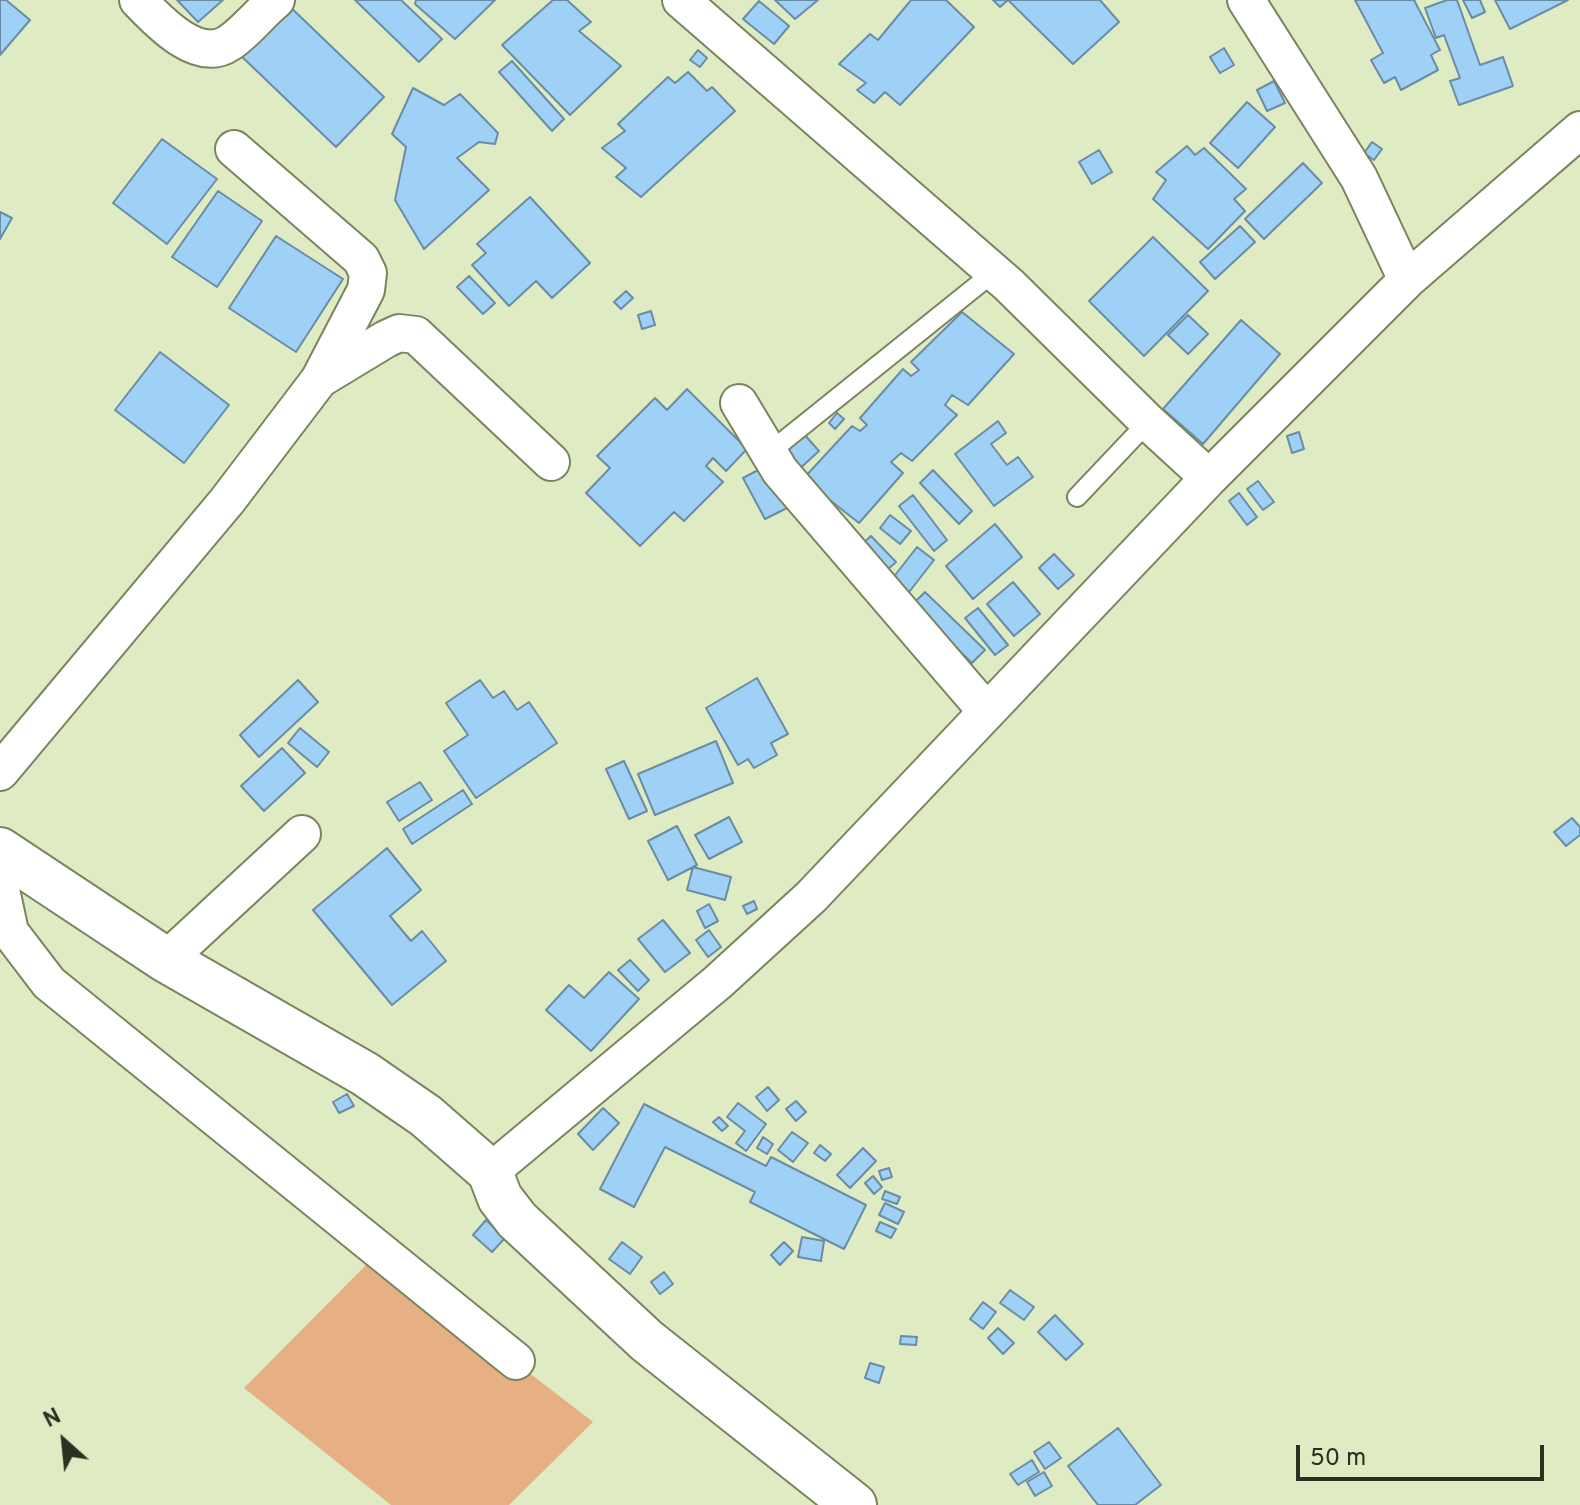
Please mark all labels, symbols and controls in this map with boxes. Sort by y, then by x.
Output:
north arrow [24,1401,104,1481]
text: N [40,1404,66,1435]
scale bar [1300,1429,1548,1479]
text: 50 m [1310,1444,1366,1474]

